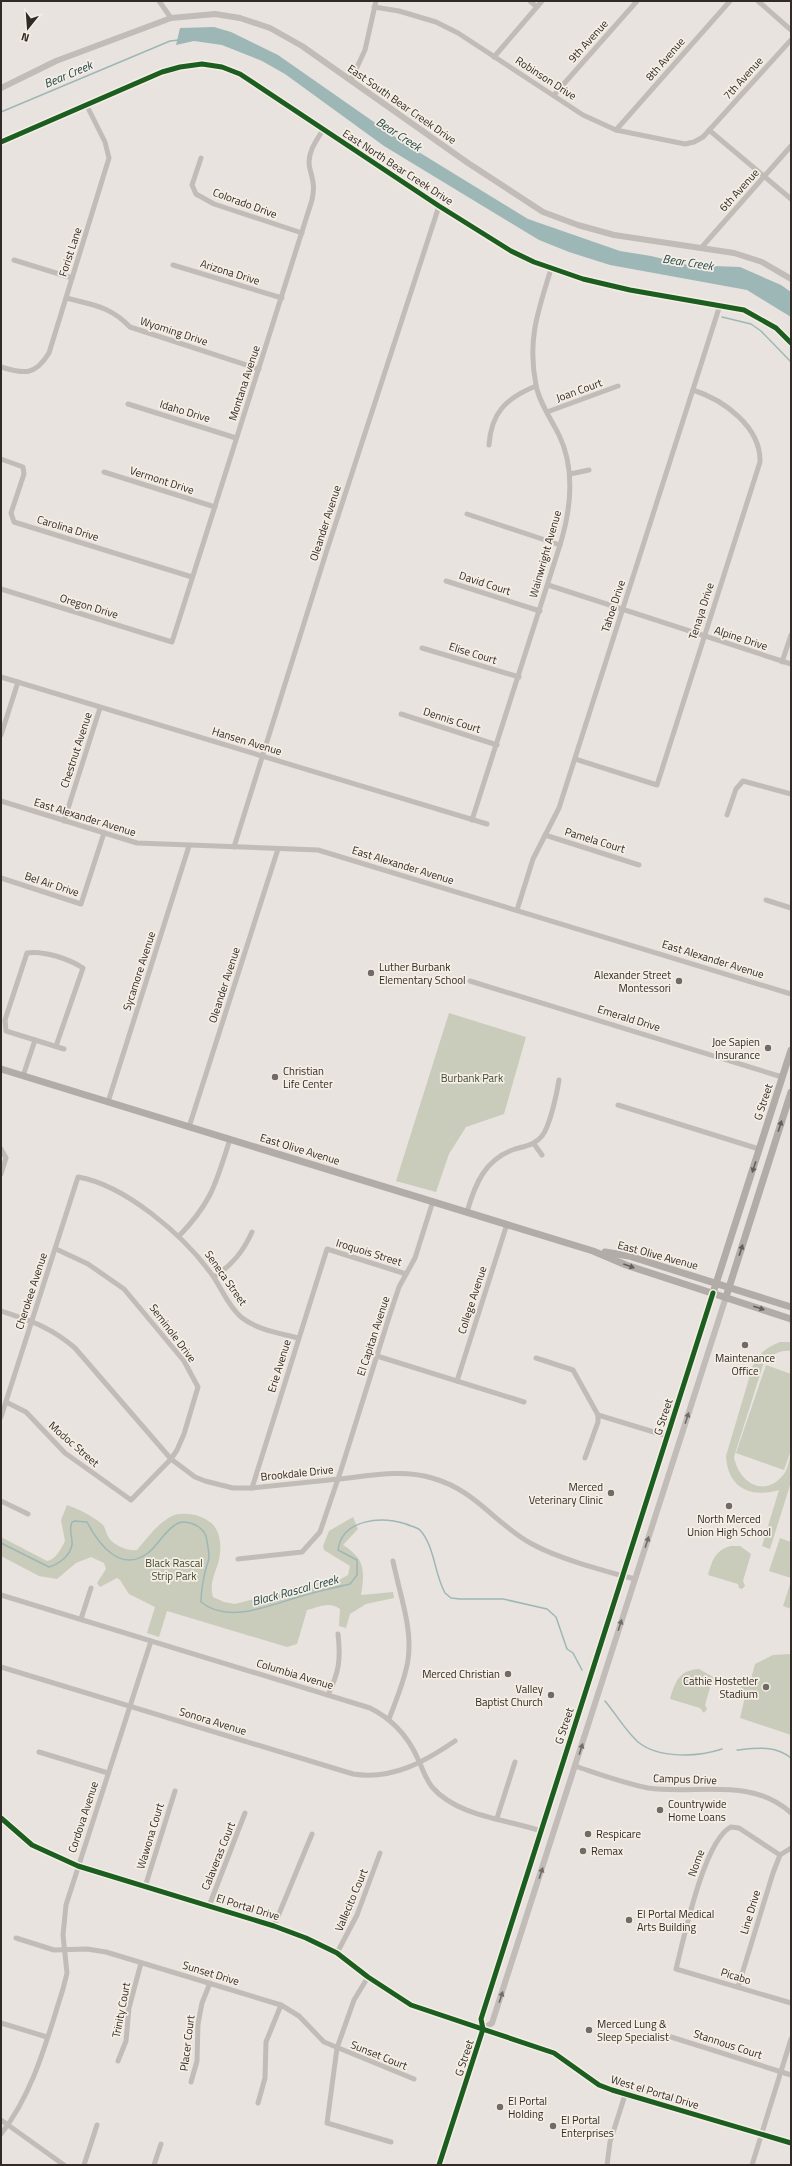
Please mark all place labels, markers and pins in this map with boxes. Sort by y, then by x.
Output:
place label: Luther Burbank Elementary School [379,959,466,988]
place label: Alexander Street Montessori [594,967,671,996]
marker: Luther Burbank Elementary School [366,968,376,978]
marker: Alexander Street Montessori [674,976,684,986]
place label: Joe Sapien Insurance [712,1034,760,1063]
marker: Joe Sapien Insurance [763,1043,773,1053]
place label: Christian Life Center [283,1063,333,1092]
marker: Christian Life Center [270,1072,280,1082]
marker: Maintenance Office [740,1340,750,1350]
place label: Maintenance Office [715,1350,775,1379]
place label: Merced Veterinary Clinic [529,1479,603,1508]
marker: Merced Veterinary Clinic [606,1488,616,1498]
marker: North Merced Union High School [724,1501,734,1511]
place label: North Merced Union High School [687,1511,771,1540]
place label: Merced Christian [422,1666,500,1682]
marker: Merced Christian [503,1669,513,1679]
place label: Cathie Hostetler Stadium [683,1673,758,1702]
place label: Valley Baptist Church [475,1681,544,1710]
marker: Cathie Hostetler Stadium [761,1682,771,1692]
marker: Valley Baptist Church [546,1690,556,1700]
place label: Countrywide Home Loans [668,1796,727,1825]
marker: Countrywide Home Loans [655,1805,665,1815]
place label: Respicare [596,1826,642,1842]
marker: Respicare [583,1829,593,1839]
place label: Remax [591,1843,623,1859]
marker: Remax [578,1846,588,1856]
place label: El Portal Medical Arts Building [637,1906,714,1935]
marker: El Portal Medical Arts Building [624,1915,634,1925]
place label: Merced Lung & Sleep Specialist [597,2016,669,2045]
marker: Merced Lung & Sleep Specialist [584,2025,594,2035]
place label: El Portal Holding [508,2093,547,2122]
marker: El Portal Holding [495,2102,505,2112]
place label: El Portal Enterprises [561,2112,614,2141]
marker: El Portal Enterprises [548,2121,558,2131]

